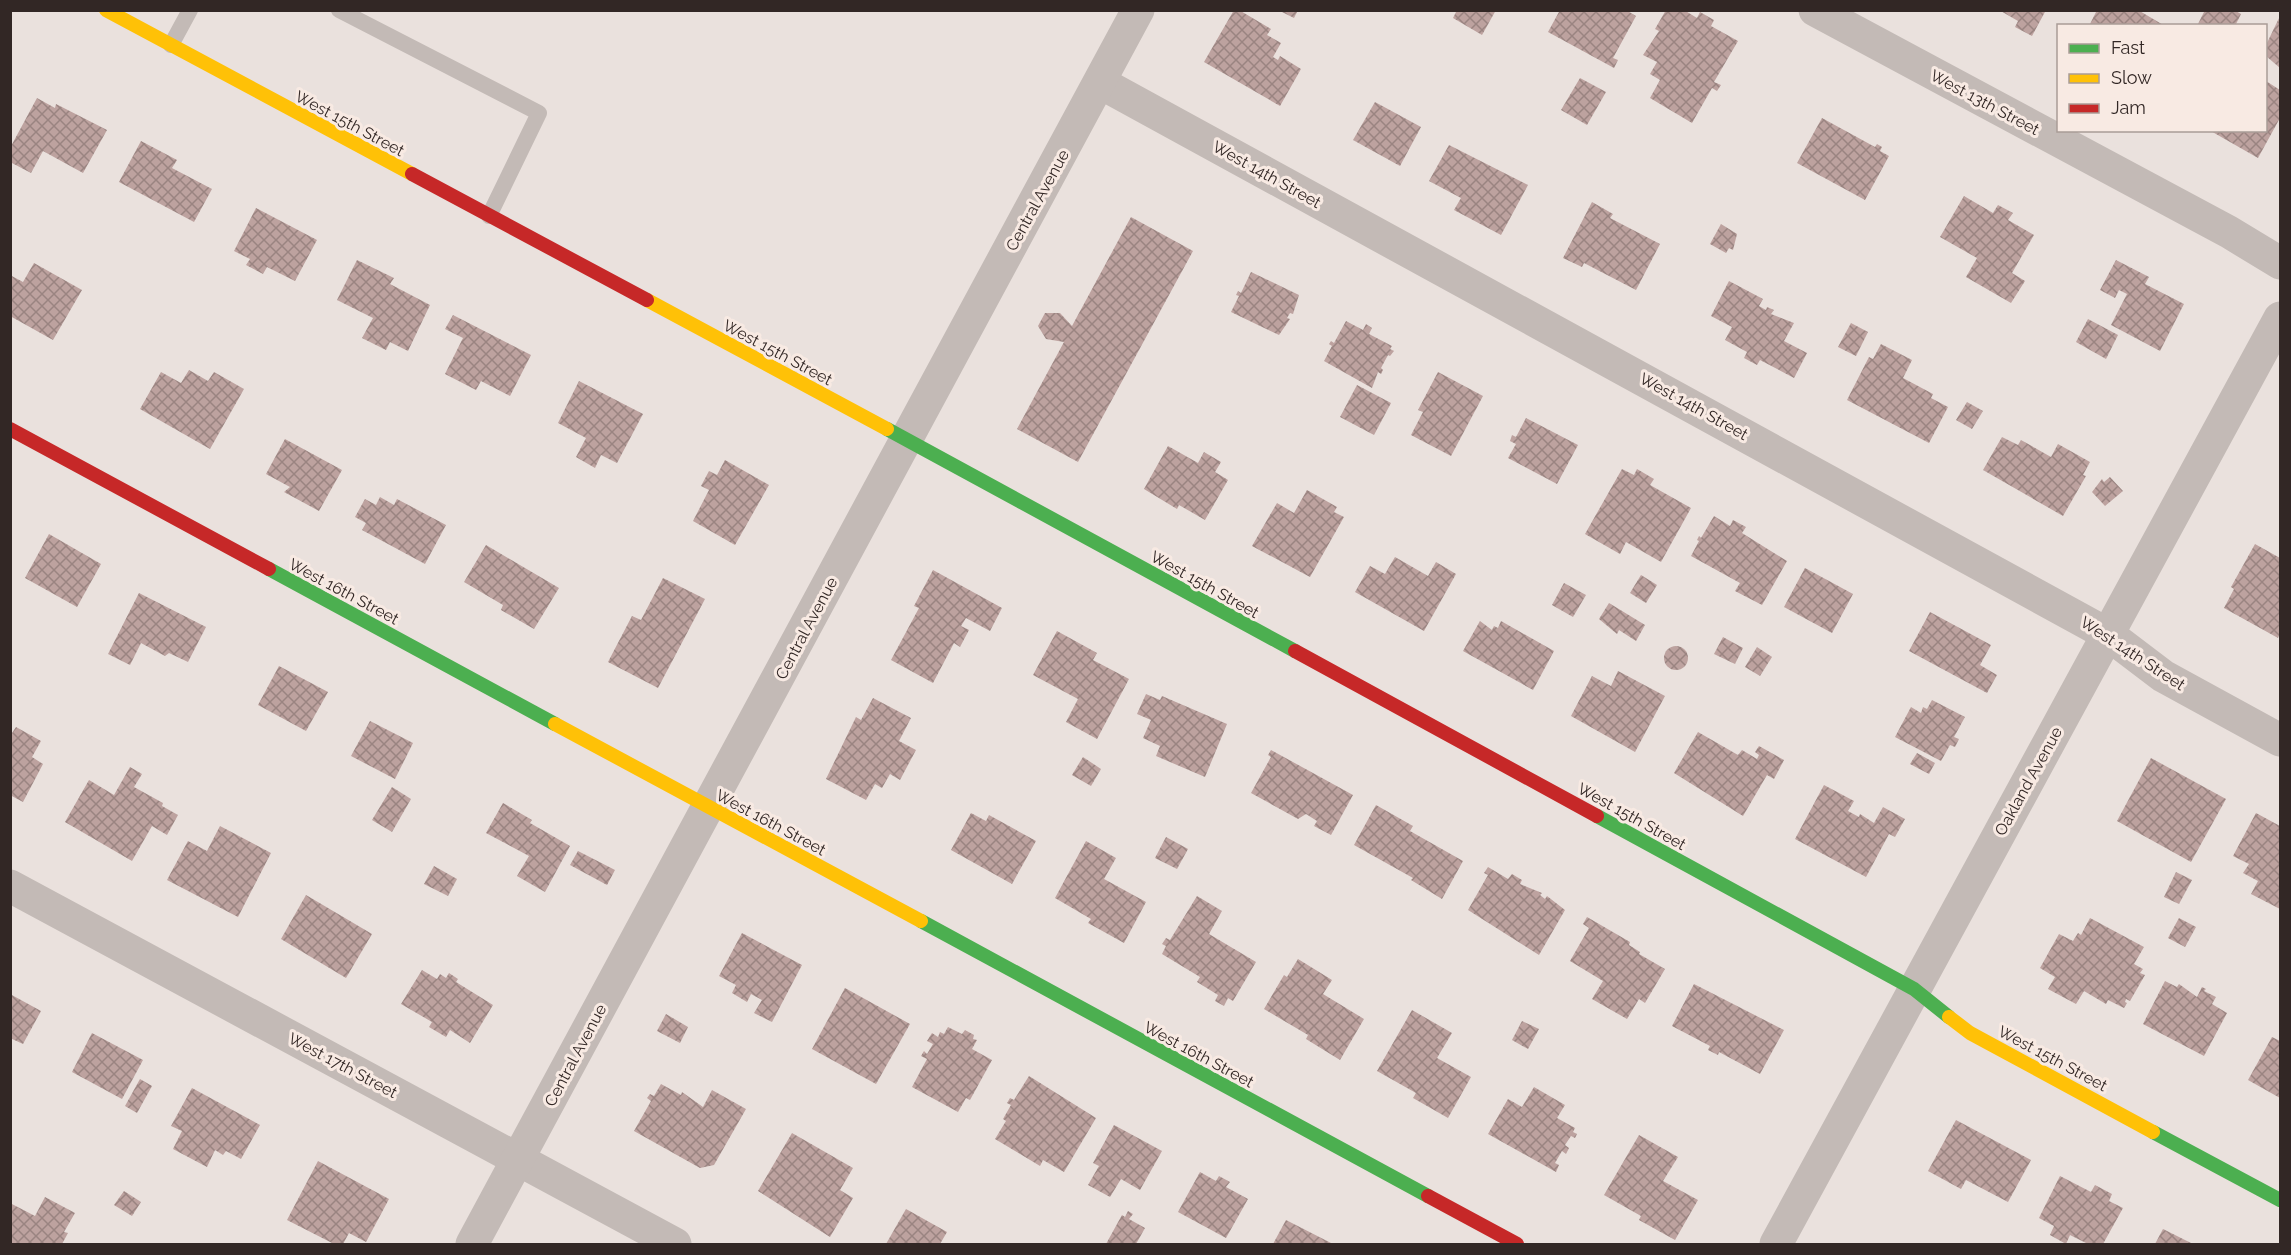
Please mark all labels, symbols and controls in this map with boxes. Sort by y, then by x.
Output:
legend [2057,24,2267,132]
text: Fast [2111,37,2145,58]
street label: West 13th Street [1927,66,2043,139]
text: Slow [2111,67,2152,88]
street label: West 15th Street [292,87,408,161]
text: Jam [2111,97,2146,118]
street label: West 14th Street [1209,137,1325,212]
street label: Central Avenue [1002,146,1073,254]
street label: West 15th Street [720,316,836,390]
street label: West 14th Street [1636,369,1752,444]
street label: West 15th Street [1147,547,1263,622]
street label: West 16th Street [286,554,403,629]
street label: Central Avenue [772,574,841,683]
street label: West 14th Street [2077,613,2189,695]
street label: Oakland Avenue [1991,724,2066,839]
street label: West 15th Street [1574,779,1690,854]
street label: West 16th Street [713,785,830,860]
street label: Central Avenue [541,1001,610,1110]
street label: West 16th Street [1141,1017,1258,1092]
street label: West 15th Street [1995,1022,2111,1096]
street label: West 17th Street [285,1029,401,1102]

